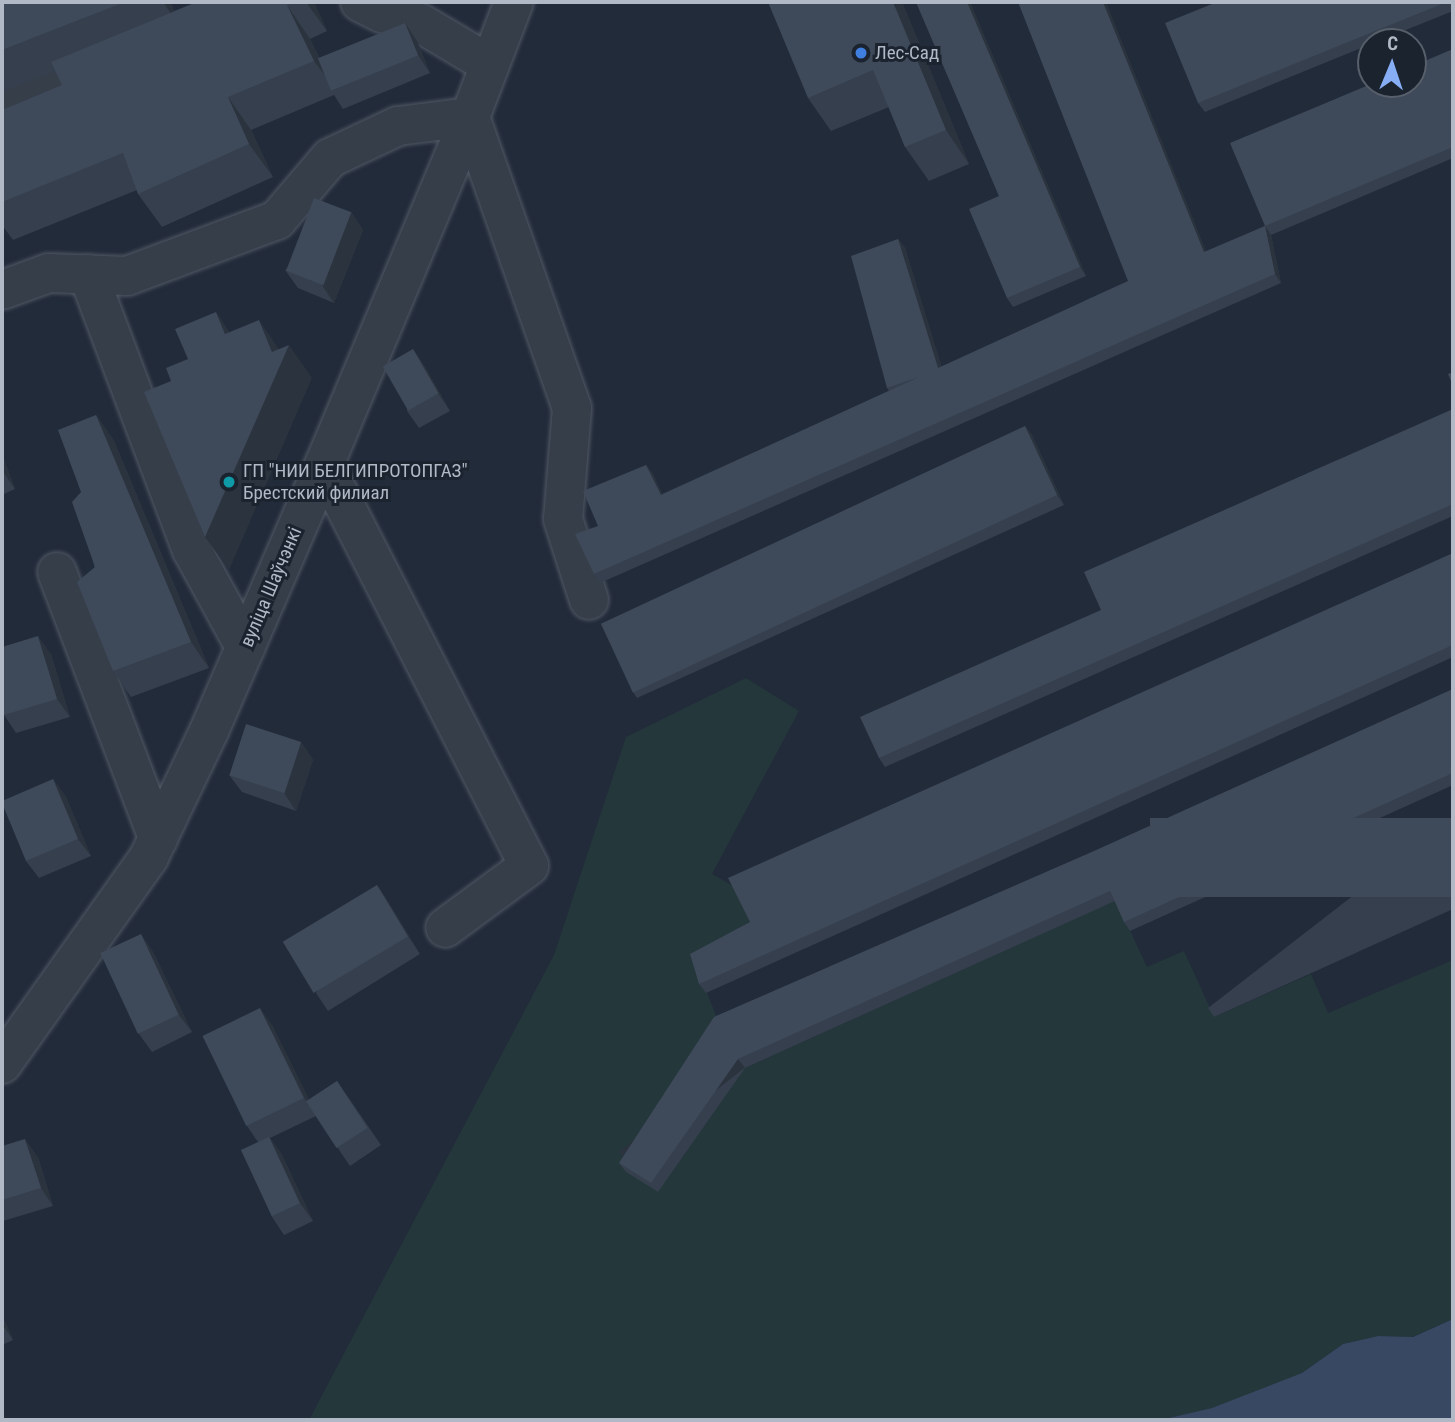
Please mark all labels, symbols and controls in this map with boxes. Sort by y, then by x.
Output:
north arrow [1357,28,1427,98]
text: С [1387,32,1398,55]
place label: Лес-Сад [875,42,939,64]
marker: Лес-Сад [853,45,869,61]
place label: ГП "НИИ БЕЛГИПРОТОПГАЗ" Брестский филиал [243,460,468,504]
marker: ГП "НИИ БЕЛГИПРОТОПГАЗ" Брестский филиал [221,474,237,490]
street label: вуліца Шаўчэнкі [235,524,307,650]

